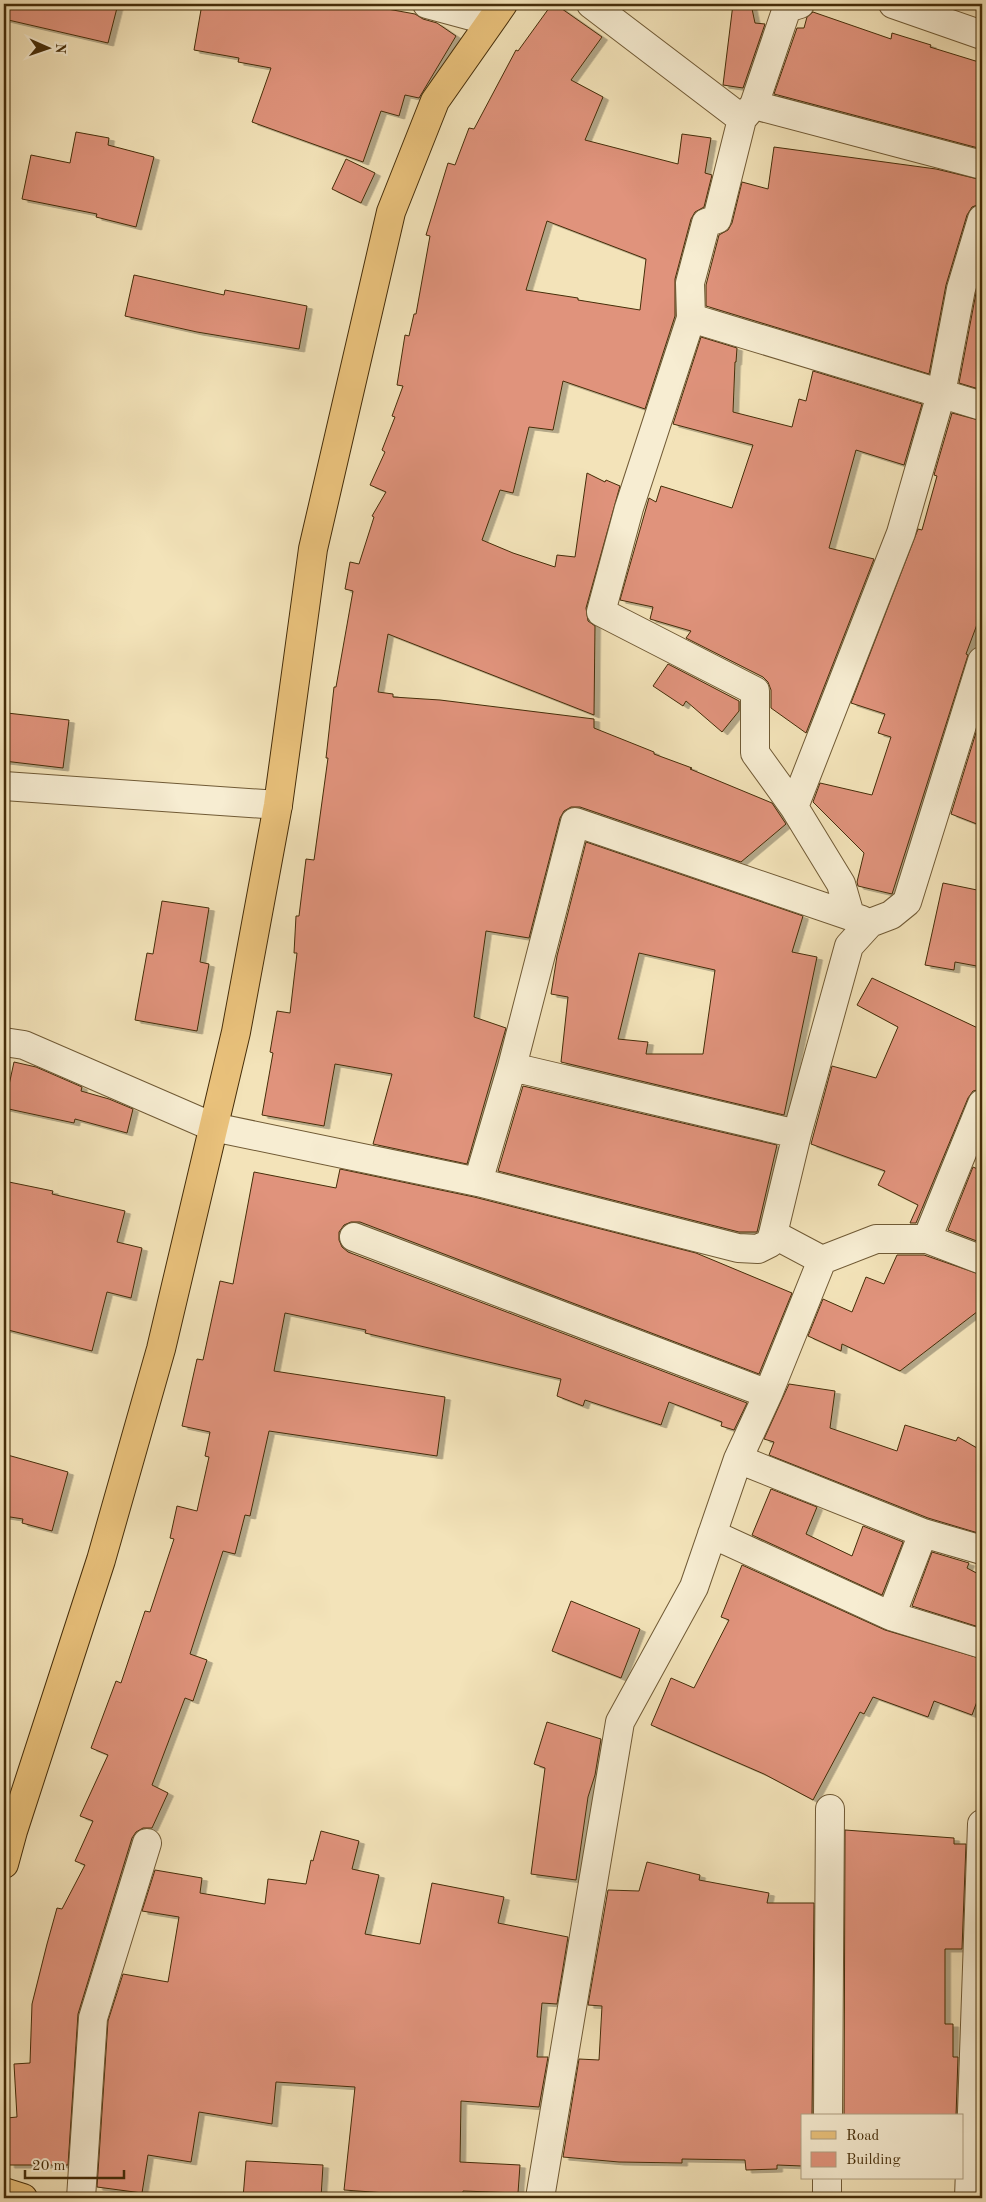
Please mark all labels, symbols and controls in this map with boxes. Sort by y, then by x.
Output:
north arrow [22,22,72,72]
text: N [53,43,67,54]
legend [801,2114,964,2180]
text: Road [846,2129,880,2144]
scale bar [25,2147,124,2179]
text: Building [846,2153,901,2168]
text: 20 m [32,2159,66,2174]

